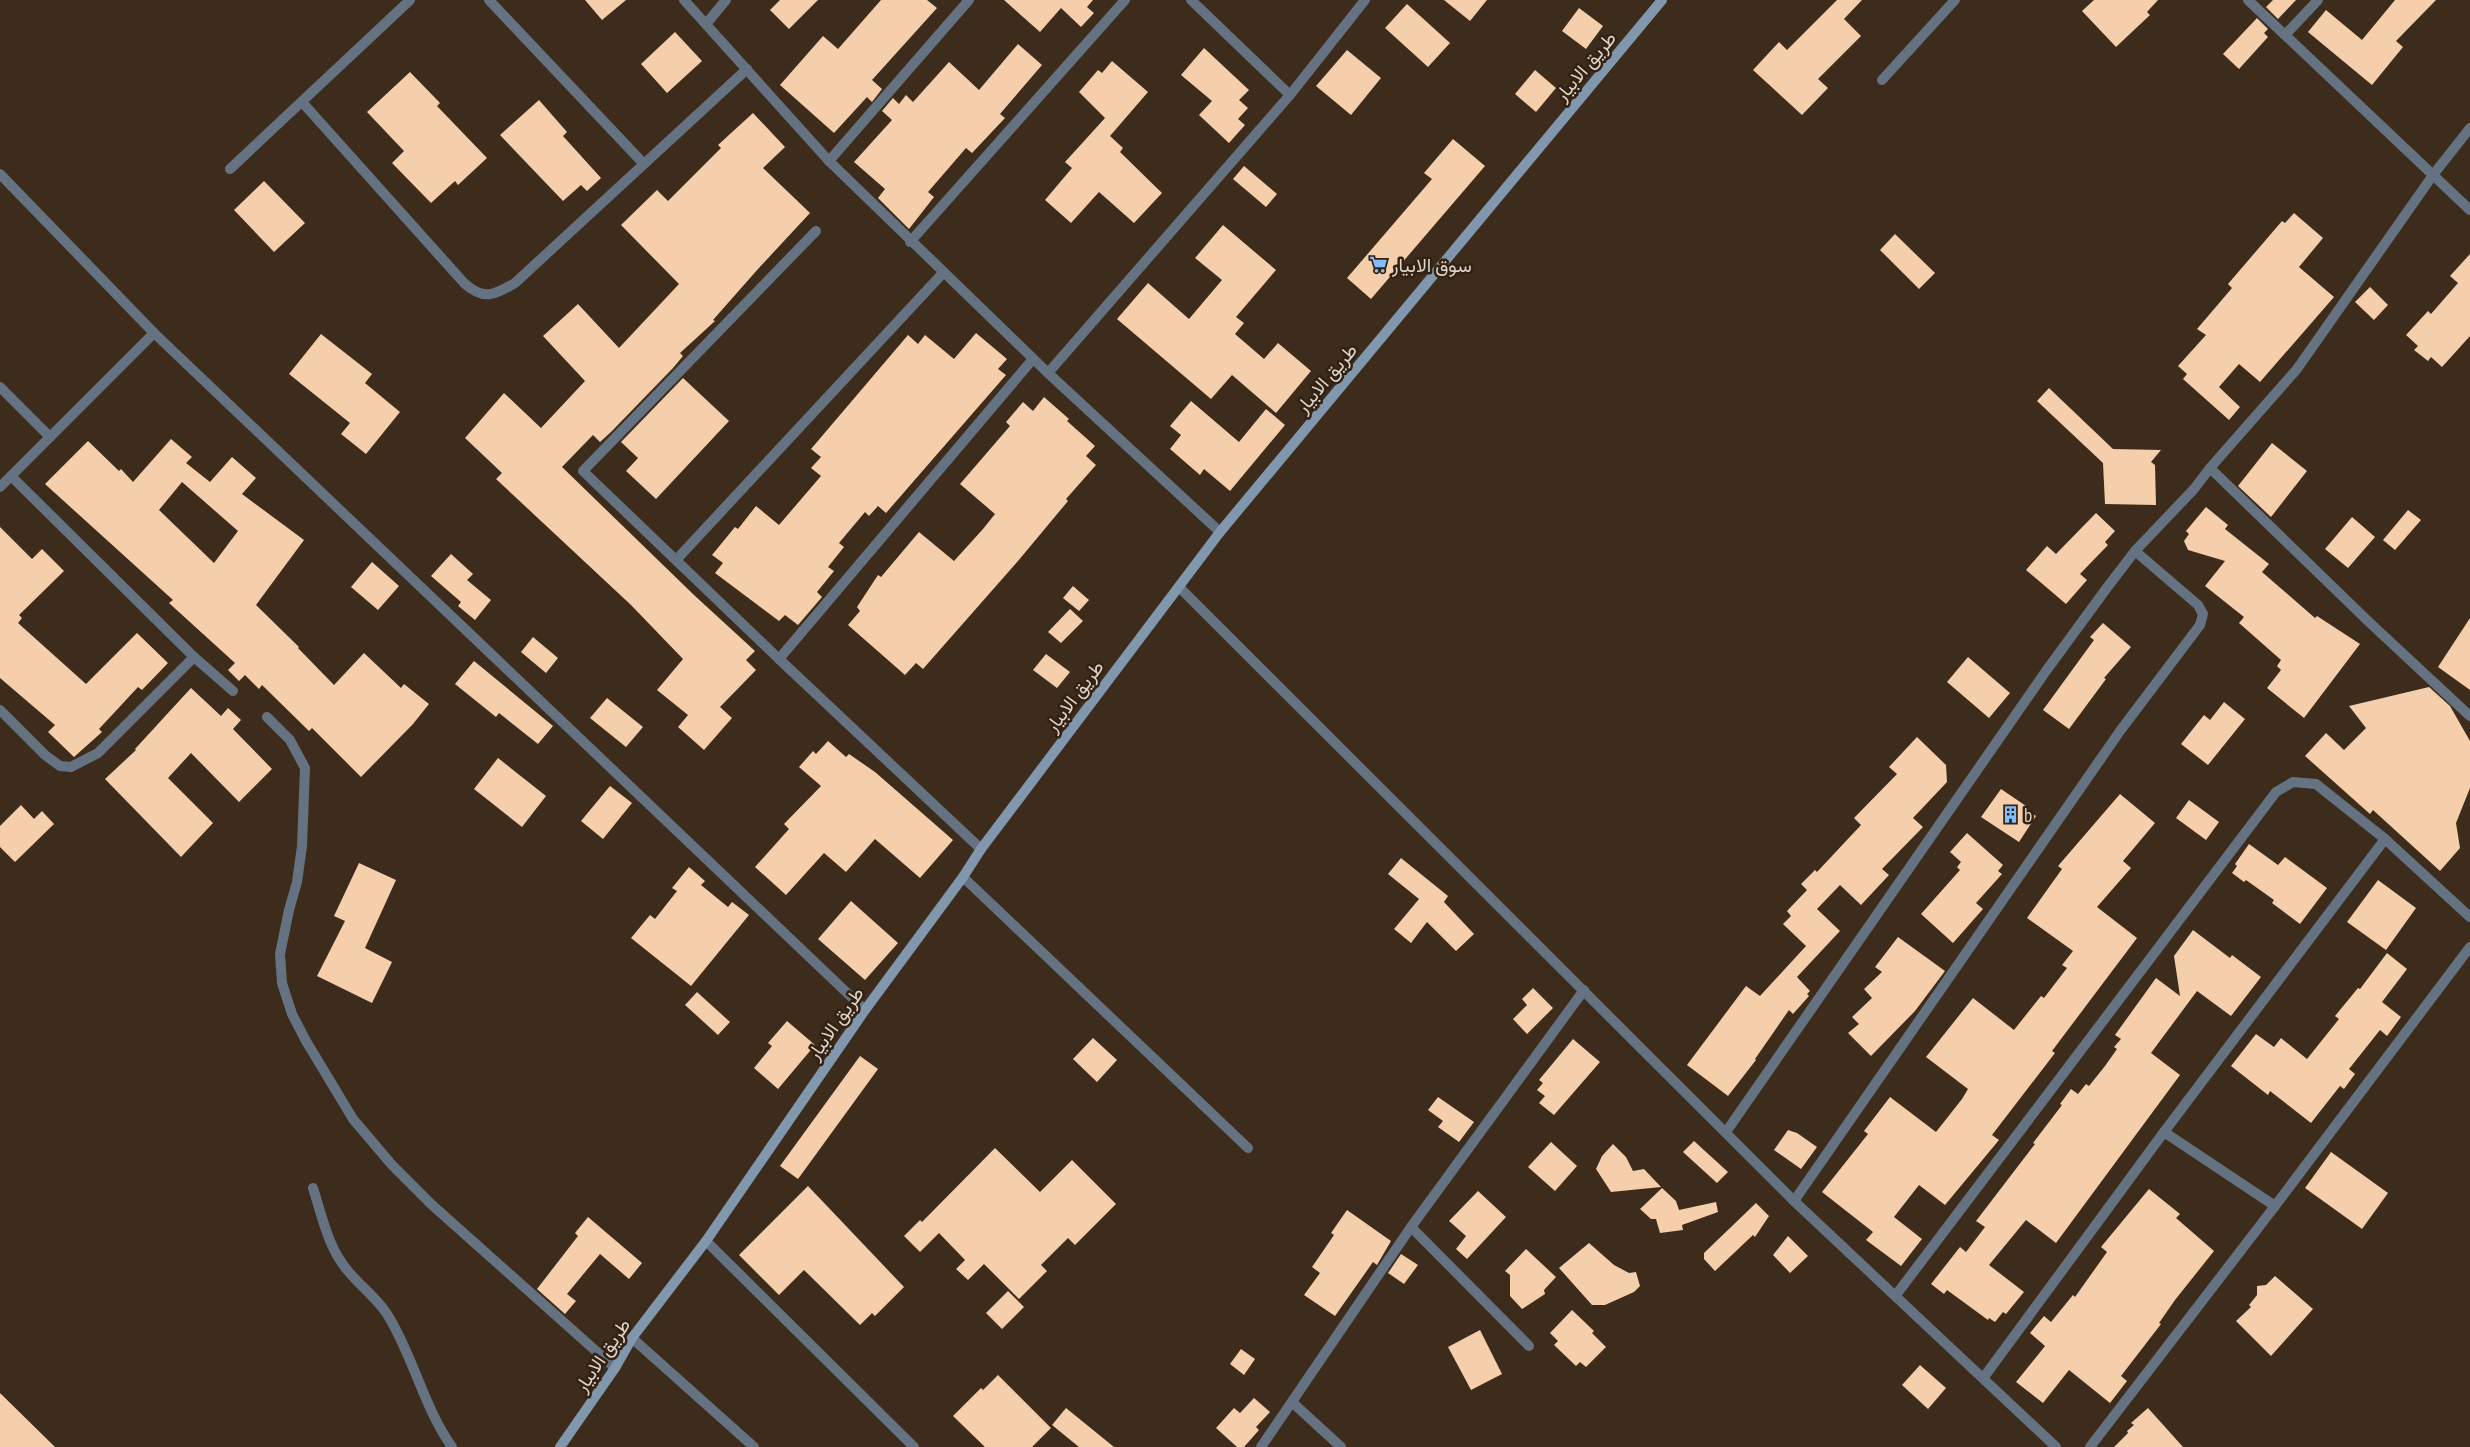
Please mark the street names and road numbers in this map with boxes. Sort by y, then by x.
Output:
street label: طريق الابيار [1548,26,1621,106]
street label: طريق الابيار [1289,338,1362,418]
street label: طريق الابيار [1039,655,1109,737]
street label: طريق الابيار [801,982,869,1065]
street label: طريق الابيار [568,1314,635,1397]

